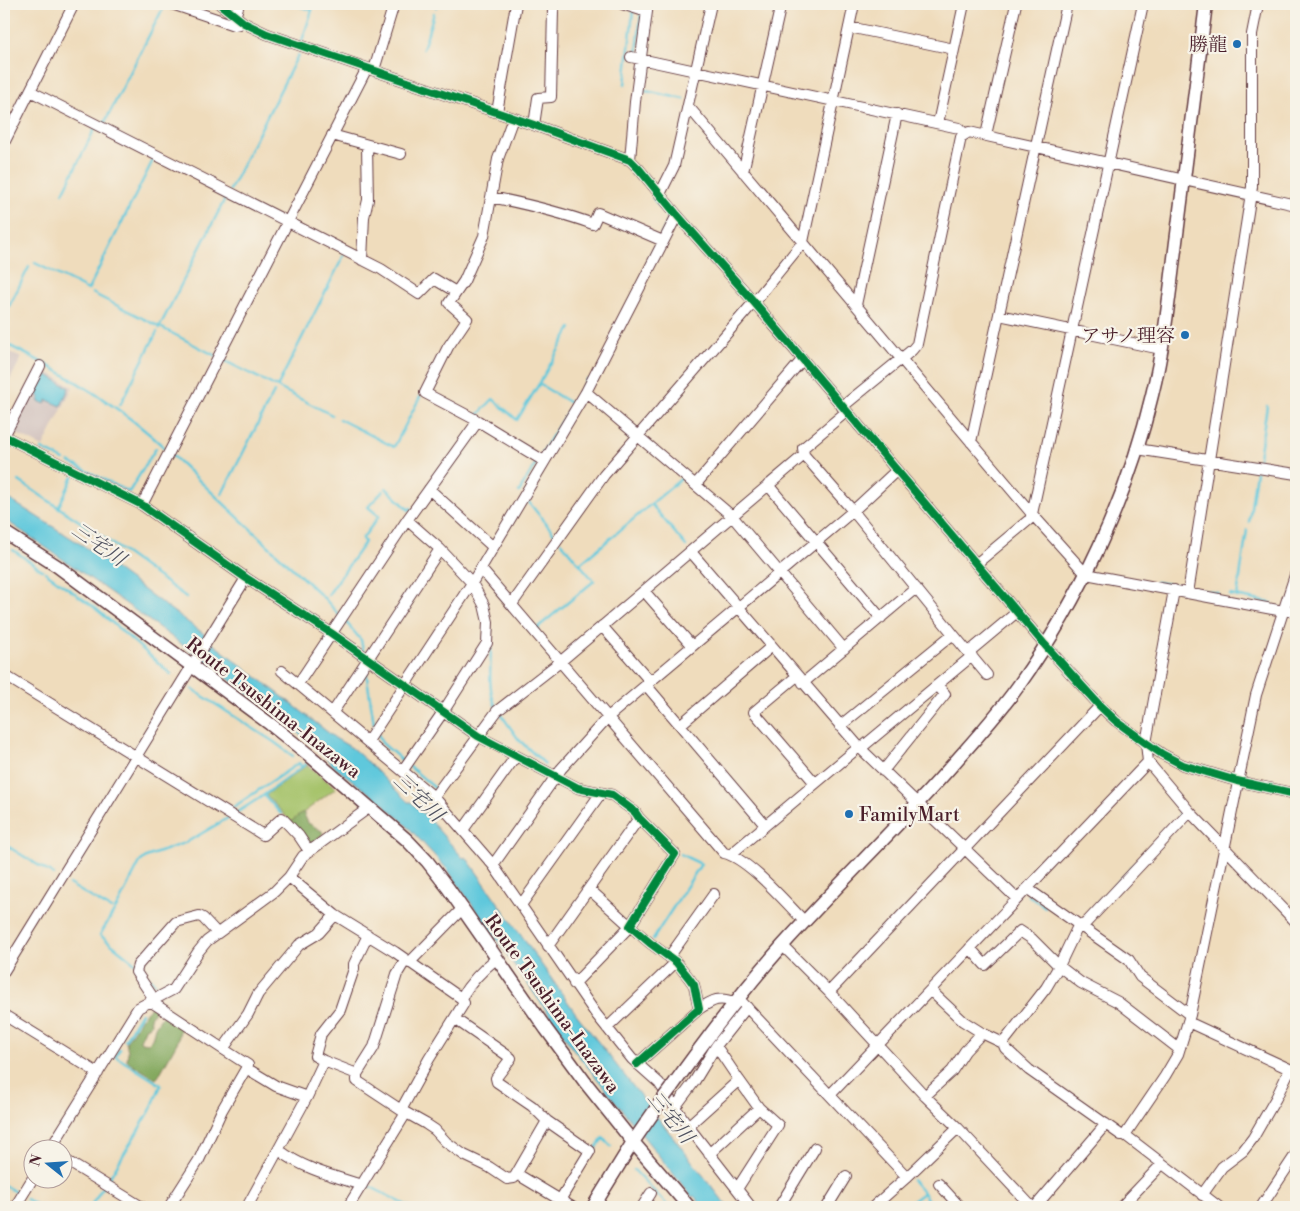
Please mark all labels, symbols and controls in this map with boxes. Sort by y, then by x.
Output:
place label: 勝龍 [1189,33,1227,57]
marker: 勝龍 [1231,38,1243,50]
place label: アサノ理容 [1081,324,1175,348]
marker: アサノ理容 [1179,329,1191,341]
water label: 三宅川 [66,518,132,574]
street label: Route Tsushima-Inazawa [181,632,366,784]
water label: 三宅川 [388,768,450,829]
place label: FamilyMart [859,803,960,827]
marker: FamilyMart [843,808,855,820]
street label: Route Tsushima-Inazawa [479,909,625,1098]
water label: 三宅川 [641,1087,700,1151]
north arrow [22,1138,72,1188]
text: N [26,1153,47,1168]

